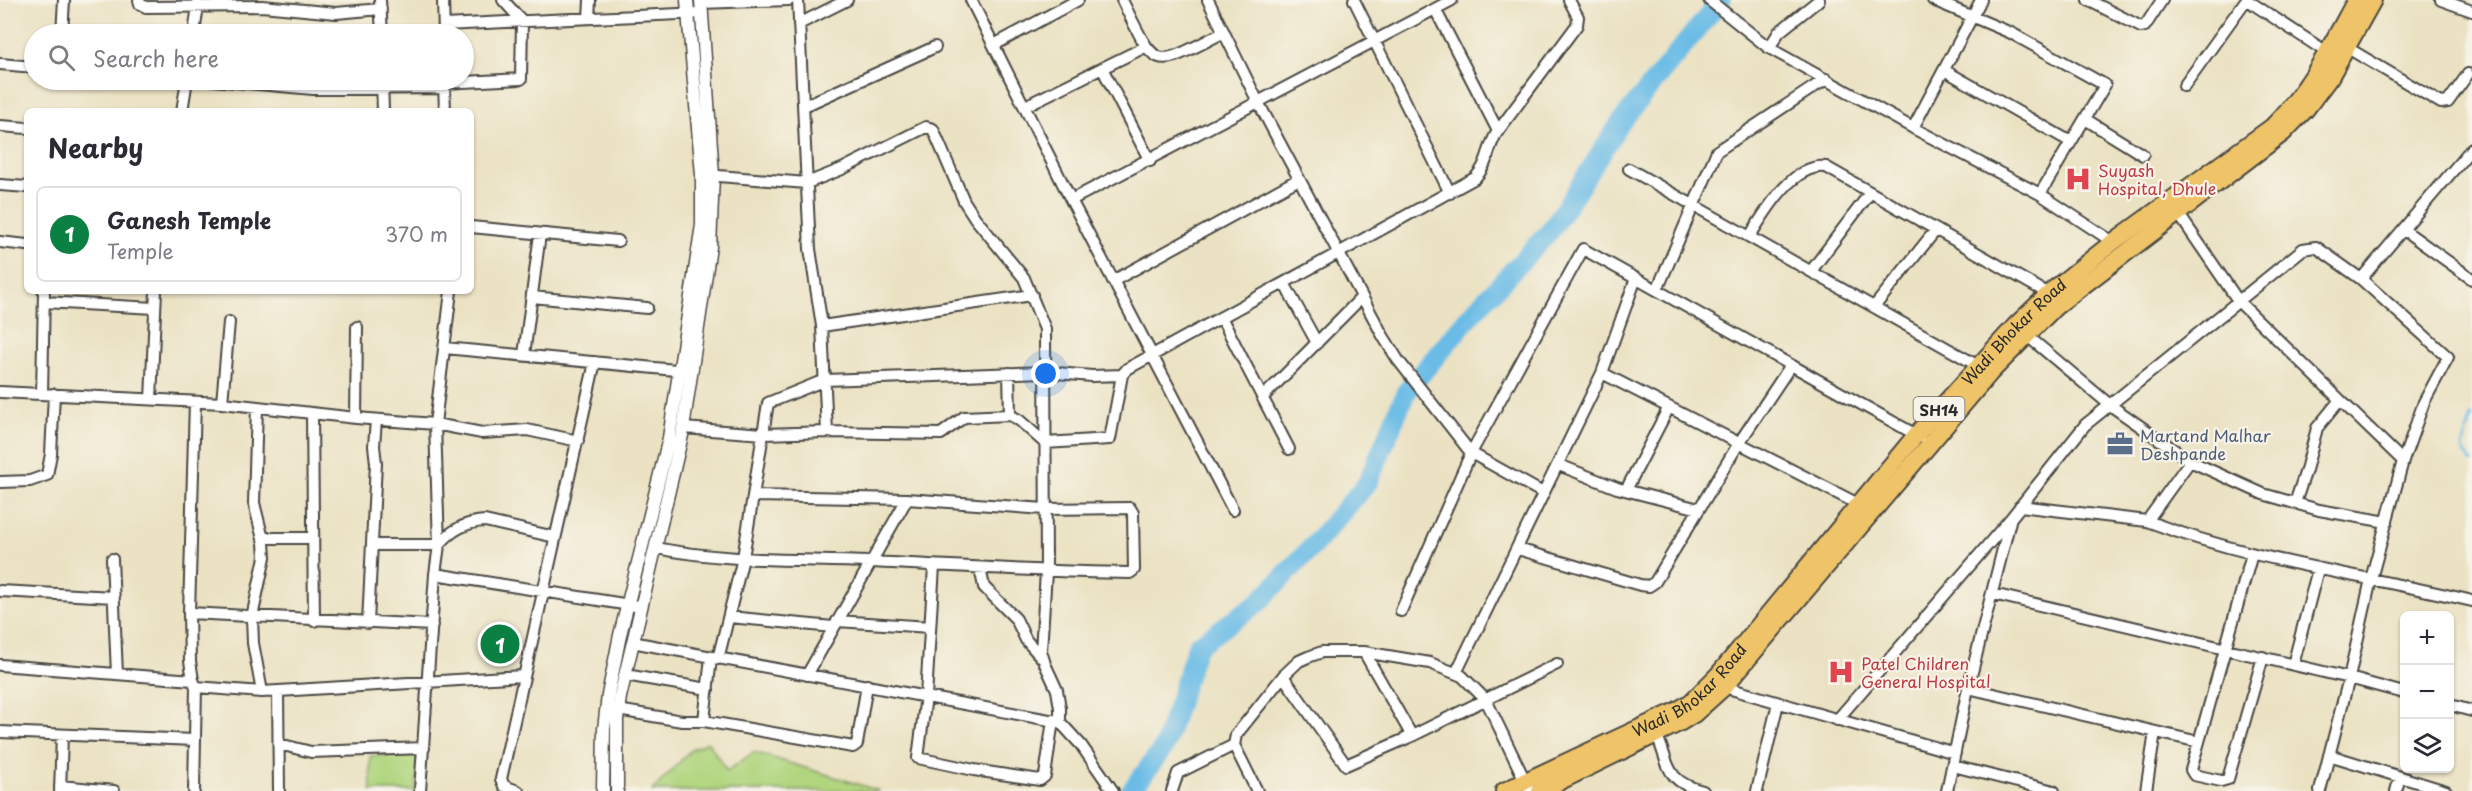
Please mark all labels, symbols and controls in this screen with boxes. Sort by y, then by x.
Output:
search box [24,24,474,90]
icon: search [45,41,78,74]
text: Search here [93,41,219,74]
text: Nearby [48,128,143,167]
place label: Suyash Hospital, Dhule [2098,158,2216,200]
hospital icon: Suyash Hospital, Dhule [2063,164,2093,194]
text: Ganesh Temple [107,203,271,236]
text: 1 [65,219,74,249]
text: 370 m [385,219,448,249]
text: Temple [107,236,174,266]
street label: Wadi Bhokar Road [1955,272,2071,390]
your location [1031,359,1060,388]
road number: SH14 [1914,397,1964,421]
place label: Martand Malhar Deshpande [2140,423,2271,465]
office icon: Martand Malhar Deshpande [2105,429,2135,459]
map controls [2400,611,2454,773]
button: + [2400,611,2454,665]
pin: 1 [480,622,520,666]
street label: Wadi Bhokar Road [1628,638,1752,742]
place label: Patel Children General Hospital [1861,651,1991,693]
hospital icon: Patel Children General Hospital [1826,657,1856,687]
button: − [2400,665,2454,719]
button: layers [2400,719,2454,773]

